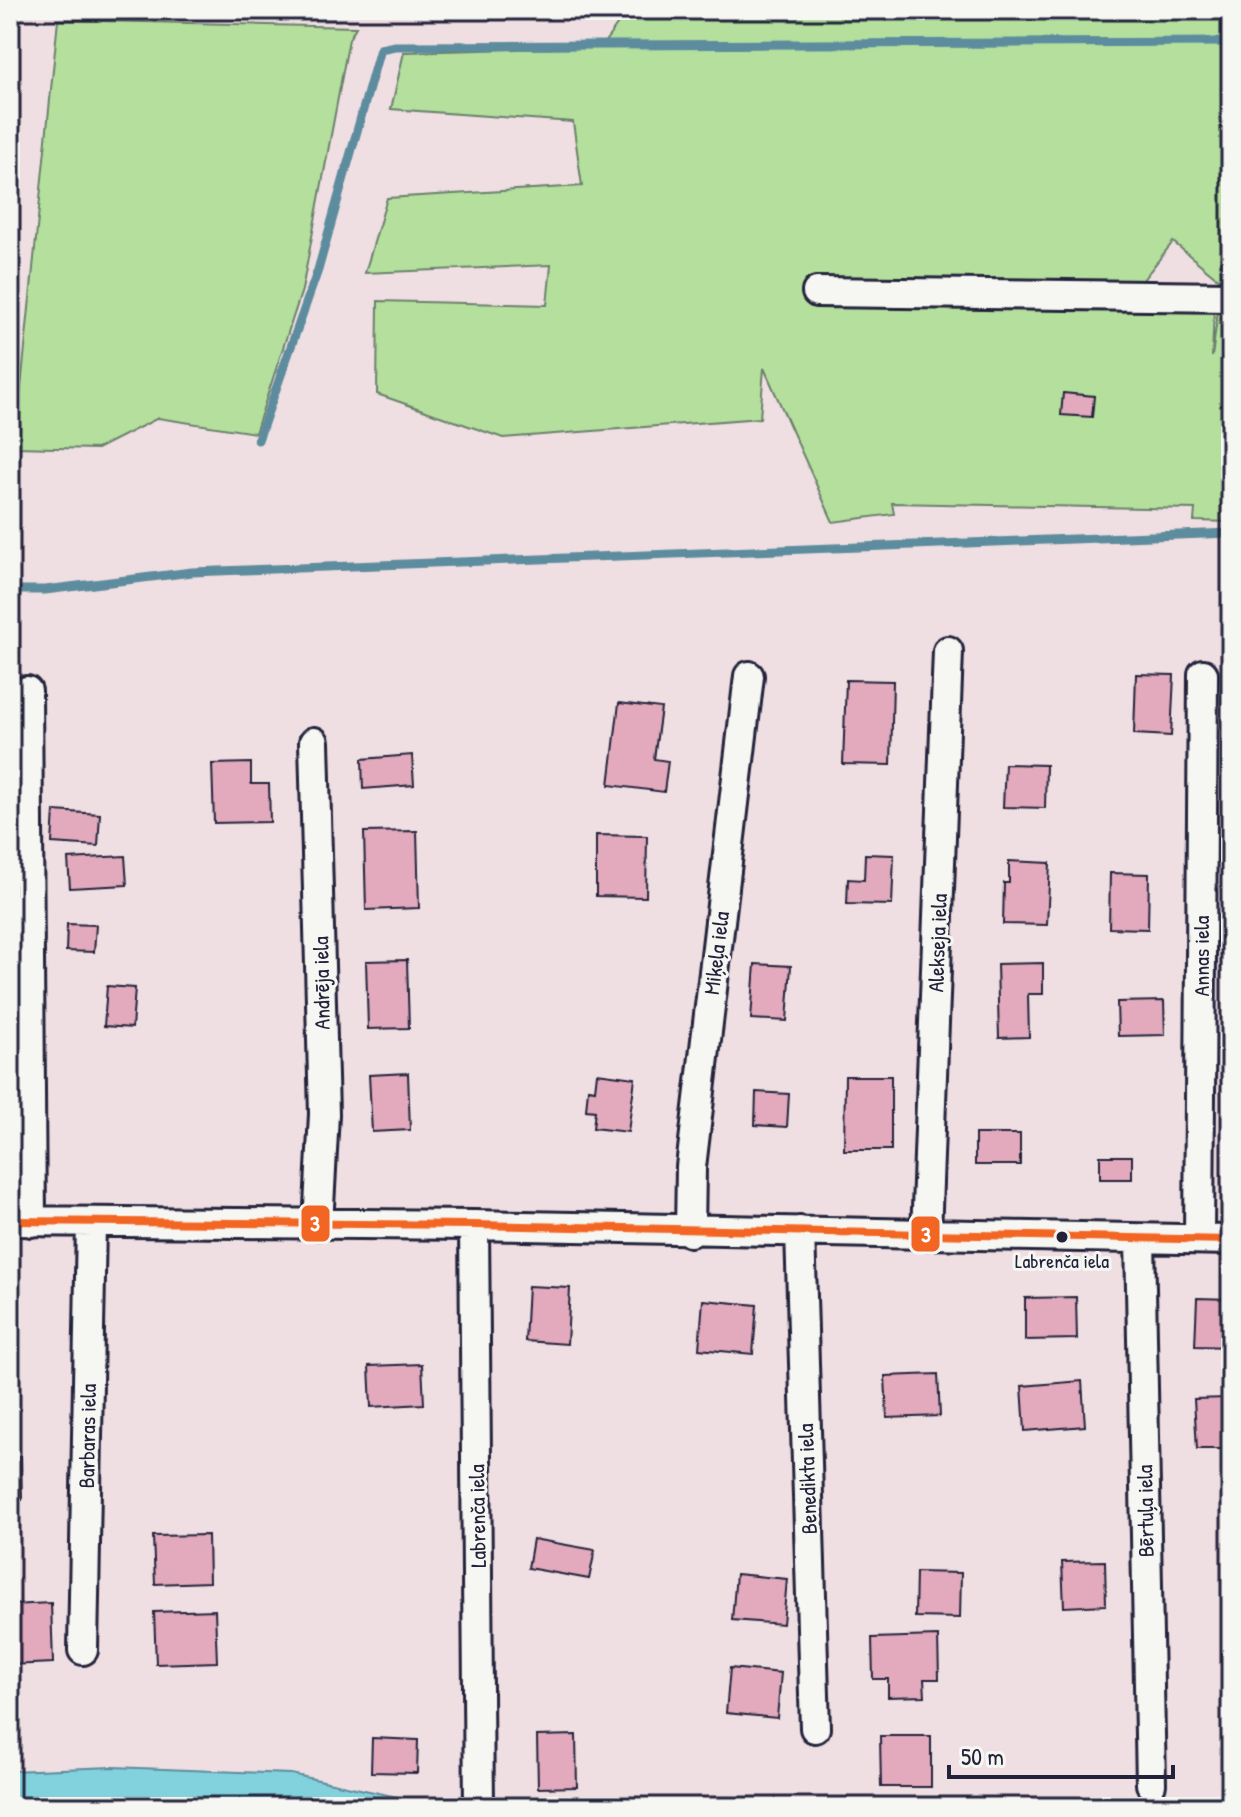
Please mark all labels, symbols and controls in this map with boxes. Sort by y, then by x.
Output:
street label: Alekseja iela [920,893,954,993]
street label: Miķeļa iela [696,909,736,996]
street label: Annas iela [1186,915,1216,996]
street label: Andrēja iela [305,936,337,1030]
line badge: 3 [300,1204,331,1243]
text: 3 [310,1208,320,1238]
line badge: 3 [910,1215,941,1253]
text: 3 [921,1219,931,1249]
marker: Labrenča iela [1054,1229,1070,1245]
place label: Labrenča iela [1015,1247,1109,1274]
street label: Barbaras iela [71,1383,103,1489]
street label: Benedikta iela [790,1423,824,1535]
street label: Labrenča iela [461,1464,493,1568]
street label: Bērtuļa iela [1129,1464,1161,1557]
scale bar [949,1729,1173,1779]
text: 50 m [961,1740,1004,1772]

